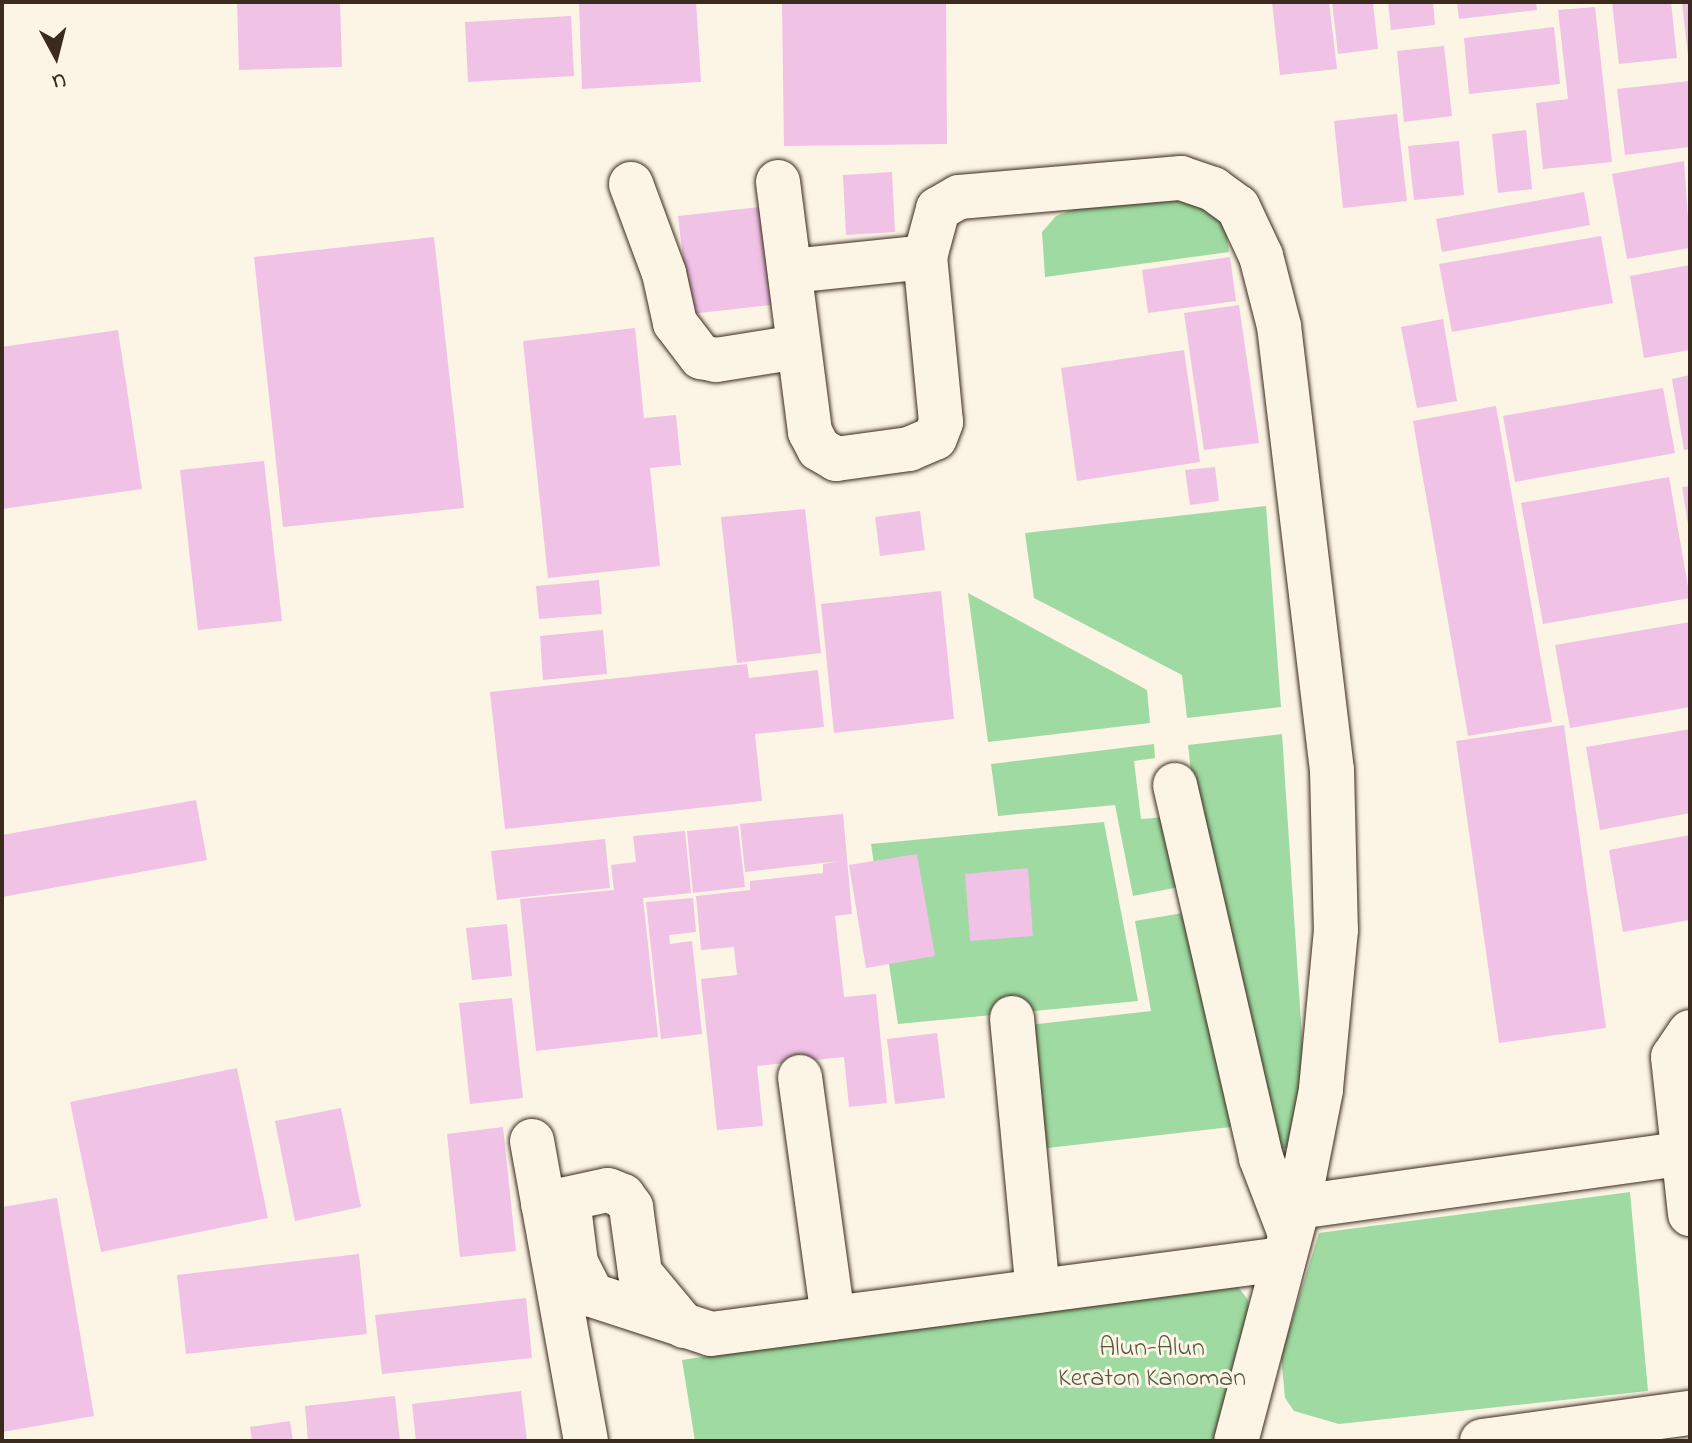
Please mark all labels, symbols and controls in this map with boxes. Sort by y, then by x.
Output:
north arrow [16,16,96,96]
text: U [50,63,68,97]
park label: Alun-Alun Keraton Kanoman [1058,1334,1246,1396]

